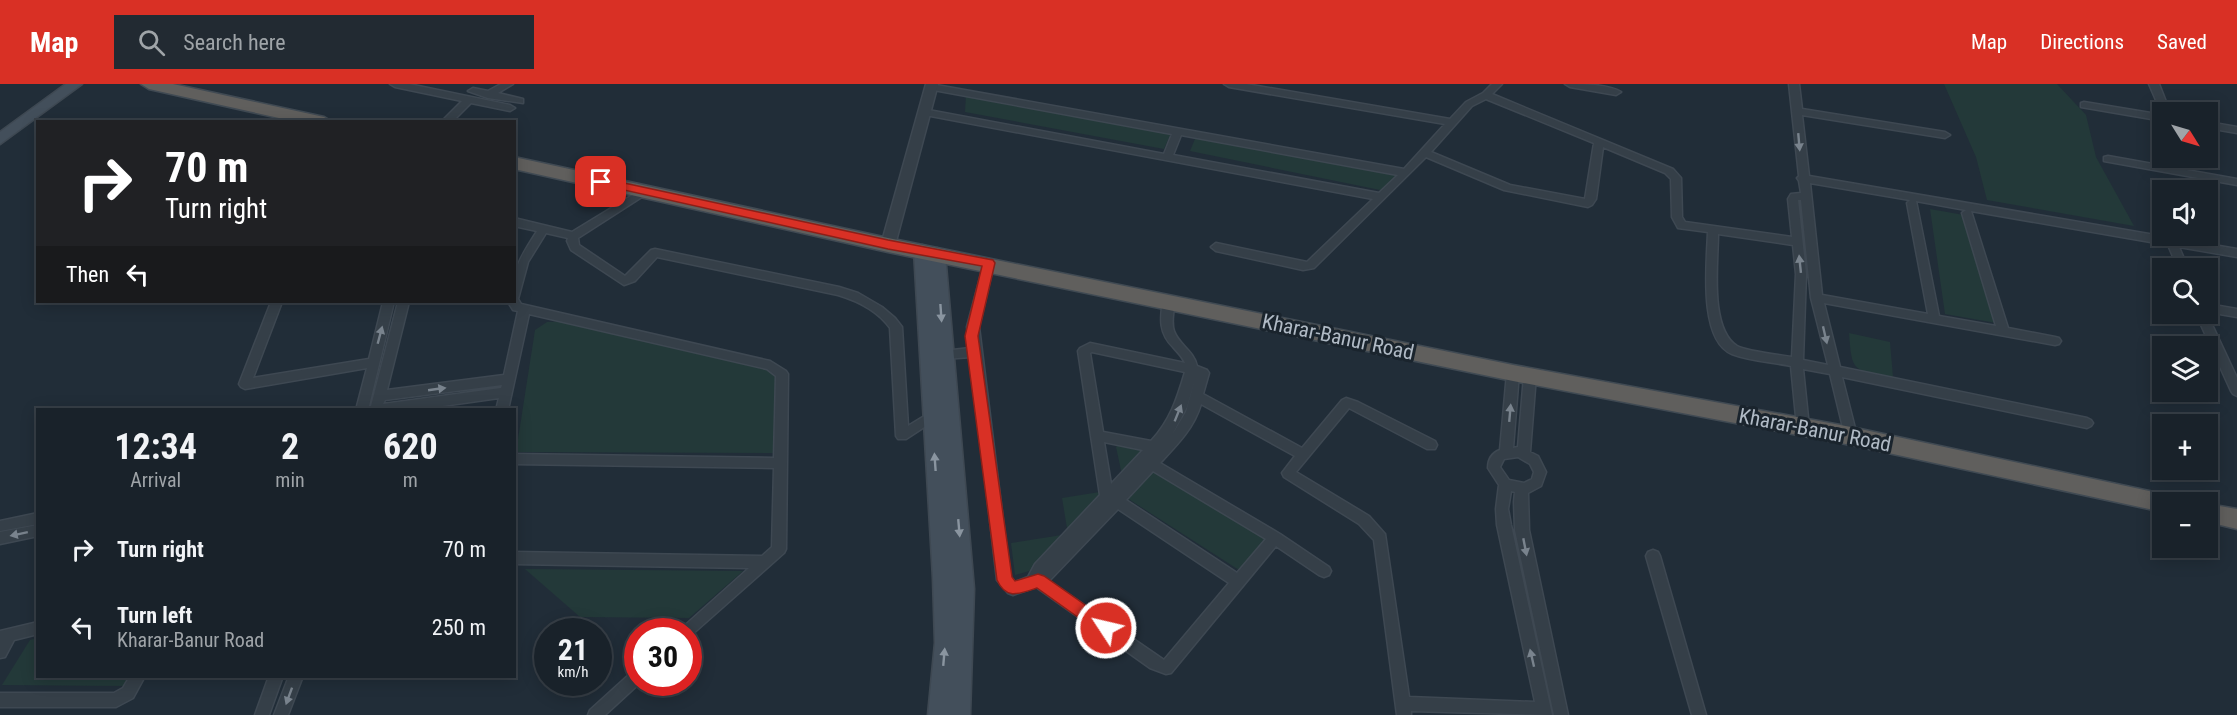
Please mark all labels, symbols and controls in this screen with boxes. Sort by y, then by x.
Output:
search box [114,15,534,69]
text: Map [30,26,78,59]
icon: search [135,26,168,59]
text: Search here [183,30,286,55]
text: Map [1971,30,2007,54]
text: Directions [2040,30,2124,54]
text: Saved [2157,30,2207,54]
north arrow [2152,102,2218,168]
map controls [2152,102,2218,558]
one-way arrow [1794,133,1804,152]
text: 70 m [165,143,248,192]
icon: right [66,144,144,222]
pin [575,156,626,207]
icon: arrive [584,165,617,198]
button: sound [2152,180,2218,246]
text: Turn right [165,193,267,225]
one-way arrow [1795,255,1805,274]
icon: left [121,258,154,291]
button: search [2152,258,2218,324]
text: Then [66,262,109,287]
one-way arrow [936,303,946,322]
street label: Kharar-Banur Road [1260,309,1416,365]
one-way arrow [375,326,385,344]
one-way arrow [1821,326,1831,345]
button: layers [2152,336,2218,402]
one-way arrow [428,384,447,393]
one-way arrow [1505,403,1515,422]
street label: Kharar-Banur Road [1737,403,1893,457]
one-way arrow [1174,404,1183,422]
button: + [2152,414,2218,480]
text: 12:34 [114,426,197,468]
text: 2 [281,426,299,468]
text: 620 [383,426,438,468]
one-way arrow [930,453,939,472]
text: Arrival [130,468,181,492]
text: min [275,468,305,492]
text: m [403,468,418,492]
button: − [2152,492,2218,558]
one-way arrow [954,518,963,537]
one-way arrow [9,530,28,540]
icon: right [66,533,99,566]
text: Turn right [117,537,204,562]
text: 70 m [443,537,486,562]
one-way arrow [1521,537,1530,556]
position arrow [1074,596,1138,660]
text: Turn left [117,603,192,628]
icon: left [66,611,99,644]
text: 250 m [432,615,486,640]
speed limit sign: 30 [624,618,702,696]
text: Kharar-Banur Road [117,628,264,652]
text: 21 [558,632,588,667]
one-way arrow [939,647,949,666]
one-way arrow [1527,649,1537,667]
text: km/h [558,663,588,681]
one-way arrow [283,687,293,705]

